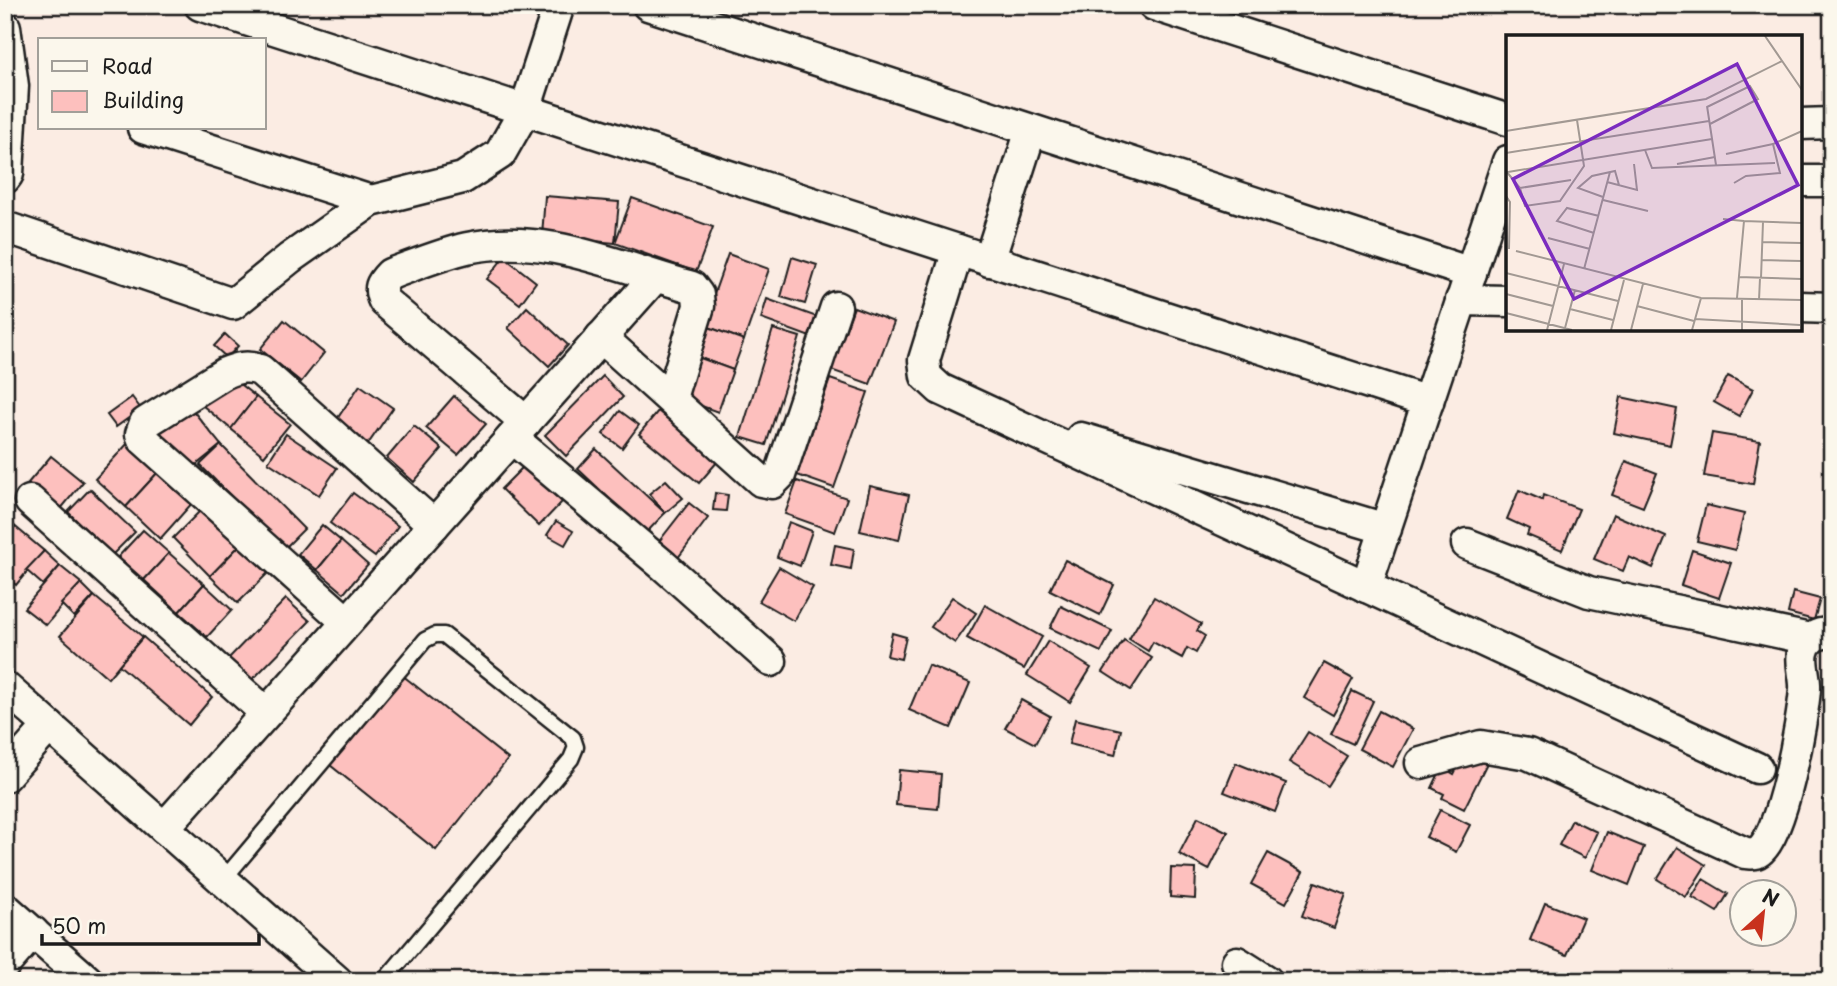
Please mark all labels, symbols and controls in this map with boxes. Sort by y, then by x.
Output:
inset map [1506,35,1802,331]
legend [38,38,266,130]
text: Road [102,49,153,81]
text: Building [102,83,184,115]
north arrow [1728,878,1798,948]
text: N [1758,881,1784,913]
scale bar [42,902,259,946]
text: 50 m [52,909,106,941]

